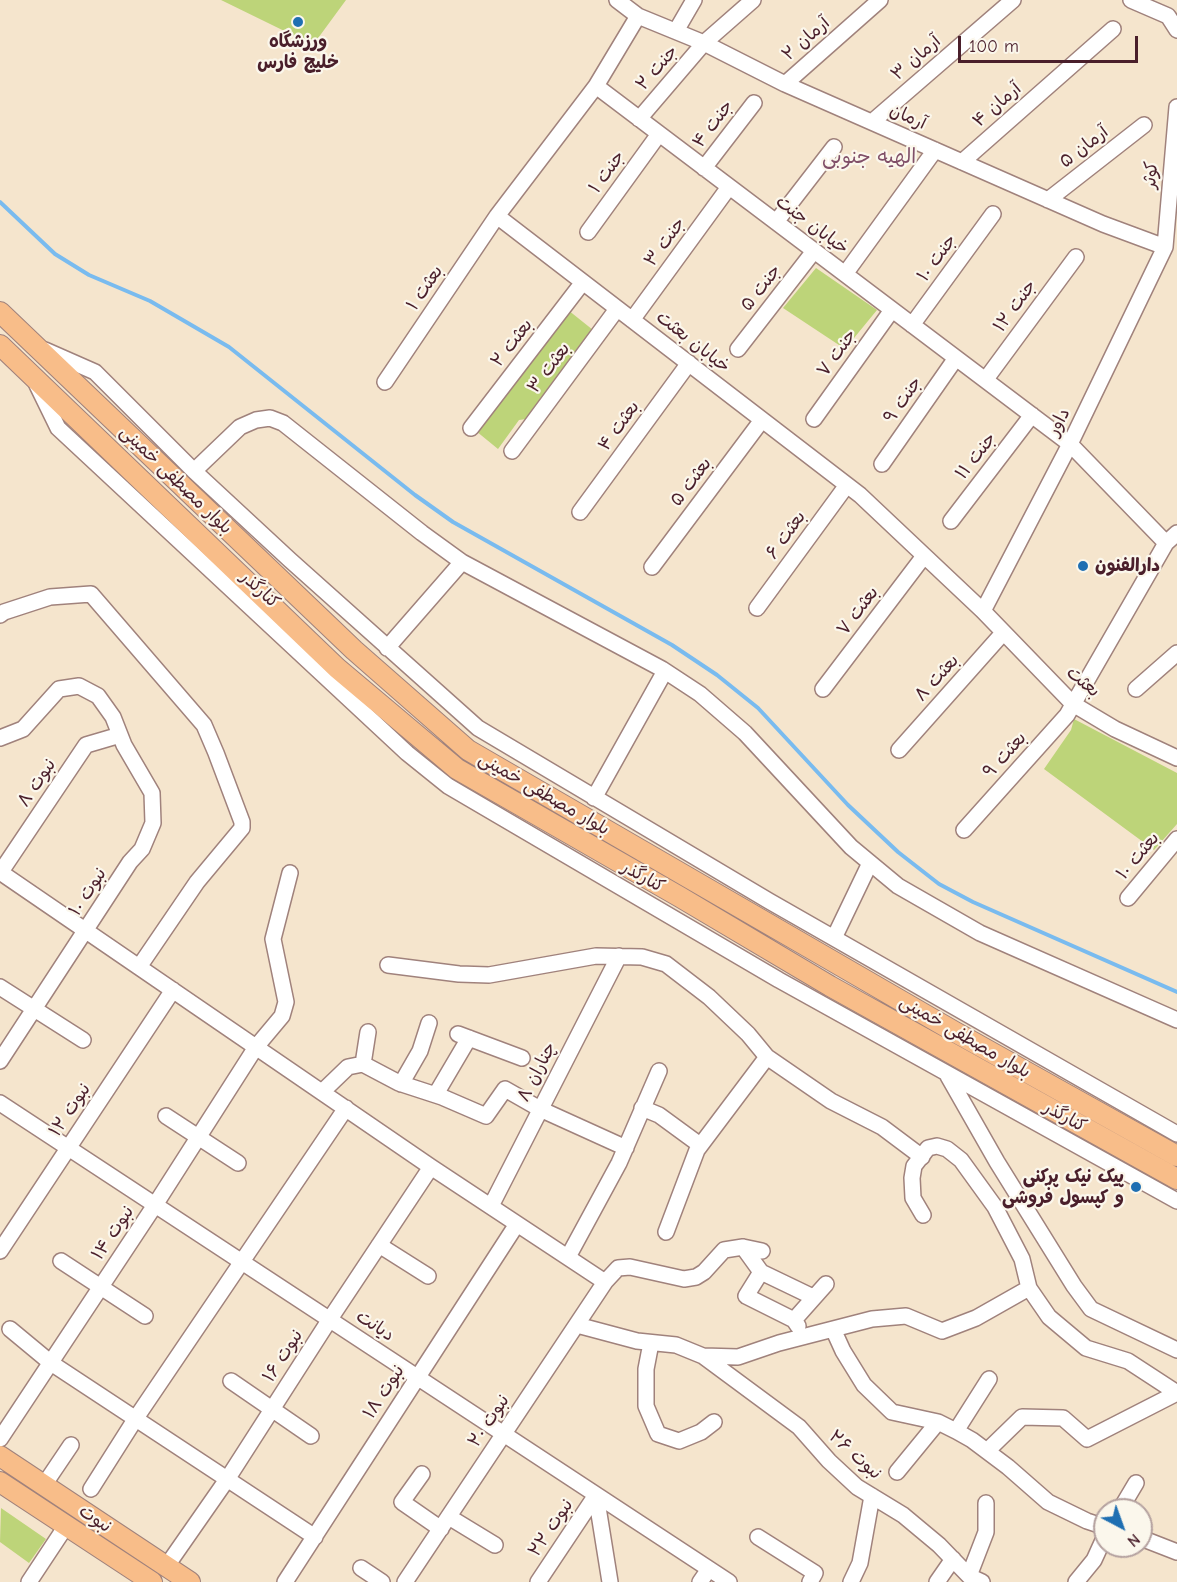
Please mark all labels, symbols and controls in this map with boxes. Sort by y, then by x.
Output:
street label: آرمان ۲ [778,12,834,66]
marker: ورزشگاه خلیج فارس [291,15,305,29]
scale bar [961,24,1141,62]
place label: ورزشگاه خلیج فارس [257,31,339,74]
street label: آرمان ۳ [887,31,945,85]
text: 100 m [969,36,1019,57]
street label: جنت ۲ [631,41,683,95]
street label: آرمان ۴ [968,78,1026,132]
street label: جنت ۴ [688,96,738,152]
street label: آرمان [886,99,930,135]
street label: آرمان ۵ [1055,121,1113,173]
district label: الهیه جنوبی [822,145,916,169]
street label: جنت ۱ [584,147,630,197]
street label: کوثر [1139,160,1163,190]
street label: خیابان جنت [771,191,853,259]
street label: جنت ۳ [640,213,690,271]
street label: جنت ۱۰ [913,230,961,286]
street label: جنت ۵ [736,260,786,316]
street label: بعثت ۱ [402,261,448,315]
street label: جنت ۱۲ [989,276,1041,336]
street label: خیابان بعثت [652,306,734,378]
street label: بعثت ۲ [486,315,538,371]
street label: جنت ۷ [813,325,861,381]
street label: بعثت ۳ [523,338,575,398]
street label: جنت ۹ [879,372,927,428]
street label: بعثت ۴ [594,397,644,455]
street label: داور [1043,405,1075,439]
street label: بلوار مصطفی خمینی [115,421,237,539]
street label: جنت ۱۱ [951,428,1001,484]
street label: بعثت ۵ [666,453,716,511]
street label: بعثت ۶ [761,507,811,563]
place label: دارالفنون [1095,555,1160,577]
marker: دارالفنون [1076,559,1090,573]
street label: کنارگذر [236,566,284,614]
street label: بعثت ۷ [833,582,883,640]
street label: بعثت ۸ [910,650,964,706]
street label: بعثت [1062,662,1104,702]
street label: بعثت ۹ [979,728,1031,782]
street label: بلوار مصطفی خمینی [475,748,613,840]
street label: نبوت ۸ [13,755,61,811]
street label: بعثت ۱۰ [1112,828,1164,884]
street label: کنارگذر [618,856,668,898]
street label: نبوت ۱۰ [64,864,112,920]
street label: بلوار مصطفی خمینی [896,991,1034,1083]
street label: چناران ۸ [513,1039,561,1105]
street label: نبوت ۱۲ [44,1079,96,1141]
street label: کنارگذر [1040,1096,1090,1138]
place label: پیک نیک پرکنی و کپسول فروشی [1002,1166,1124,1208]
marker: پیک نیک پرکنی و کپسول فروشی [1129,1180,1143,1194]
street label: نبوت ۱۴ [87,1202,139,1264]
street label: دیانت [352,1306,398,1346]
street label: نبوت ۱۶ [258,1326,308,1386]
street label: نبوت ۱۸ [359,1361,409,1423]
street label: نبوت ۲۰ [464,1391,514,1451]
street label: نبوت ۲۶ [824,1426,886,1484]
street label: نبوت ۲۲ [524,1495,578,1561]
north arrow [1093,1498,1153,1558]
street label: نبوت [75,1500,115,1538]
text: N [1124,1530,1143,1550]

